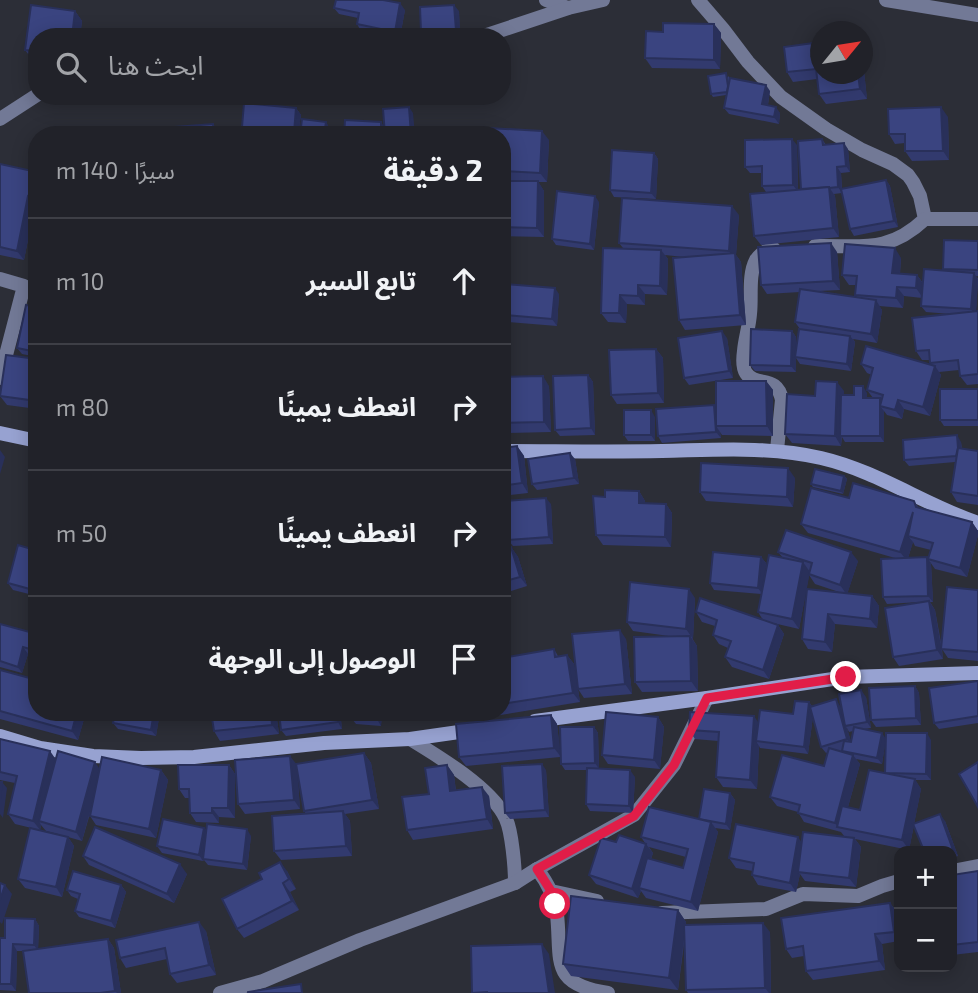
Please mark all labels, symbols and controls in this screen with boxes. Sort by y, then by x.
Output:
north arrow [810,21,873,84]
search box [28,28,511,105]
icon: search [52,48,90,86]
text: ابحث هنا [108,49,203,80]
text: 2 دقيقة [384,151,483,187]
text: سيرًا · 140 m [56,156,175,184]
icon: ahead [445,262,483,300]
text: تابع السير [306,264,416,295]
text: 10 m [56,267,104,295]
icon: right [445,388,483,426]
text: انعطف يمينًا [277,390,416,421]
text: 80 m [56,393,109,421]
icon: right [445,514,483,552]
text: انعطف يمينًا [277,516,416,547]
text: 50 m [56,519,108,547]
icon: arrive [445,640,483,678]
text: الوصول إلى الوجهة [208,642,416,673]
route end [830,661,861,692]
map controls [894,846,957,972]
button: + [894,846,957,909]
route start [539,888,570,919]
button: − [894,909,957,972]

